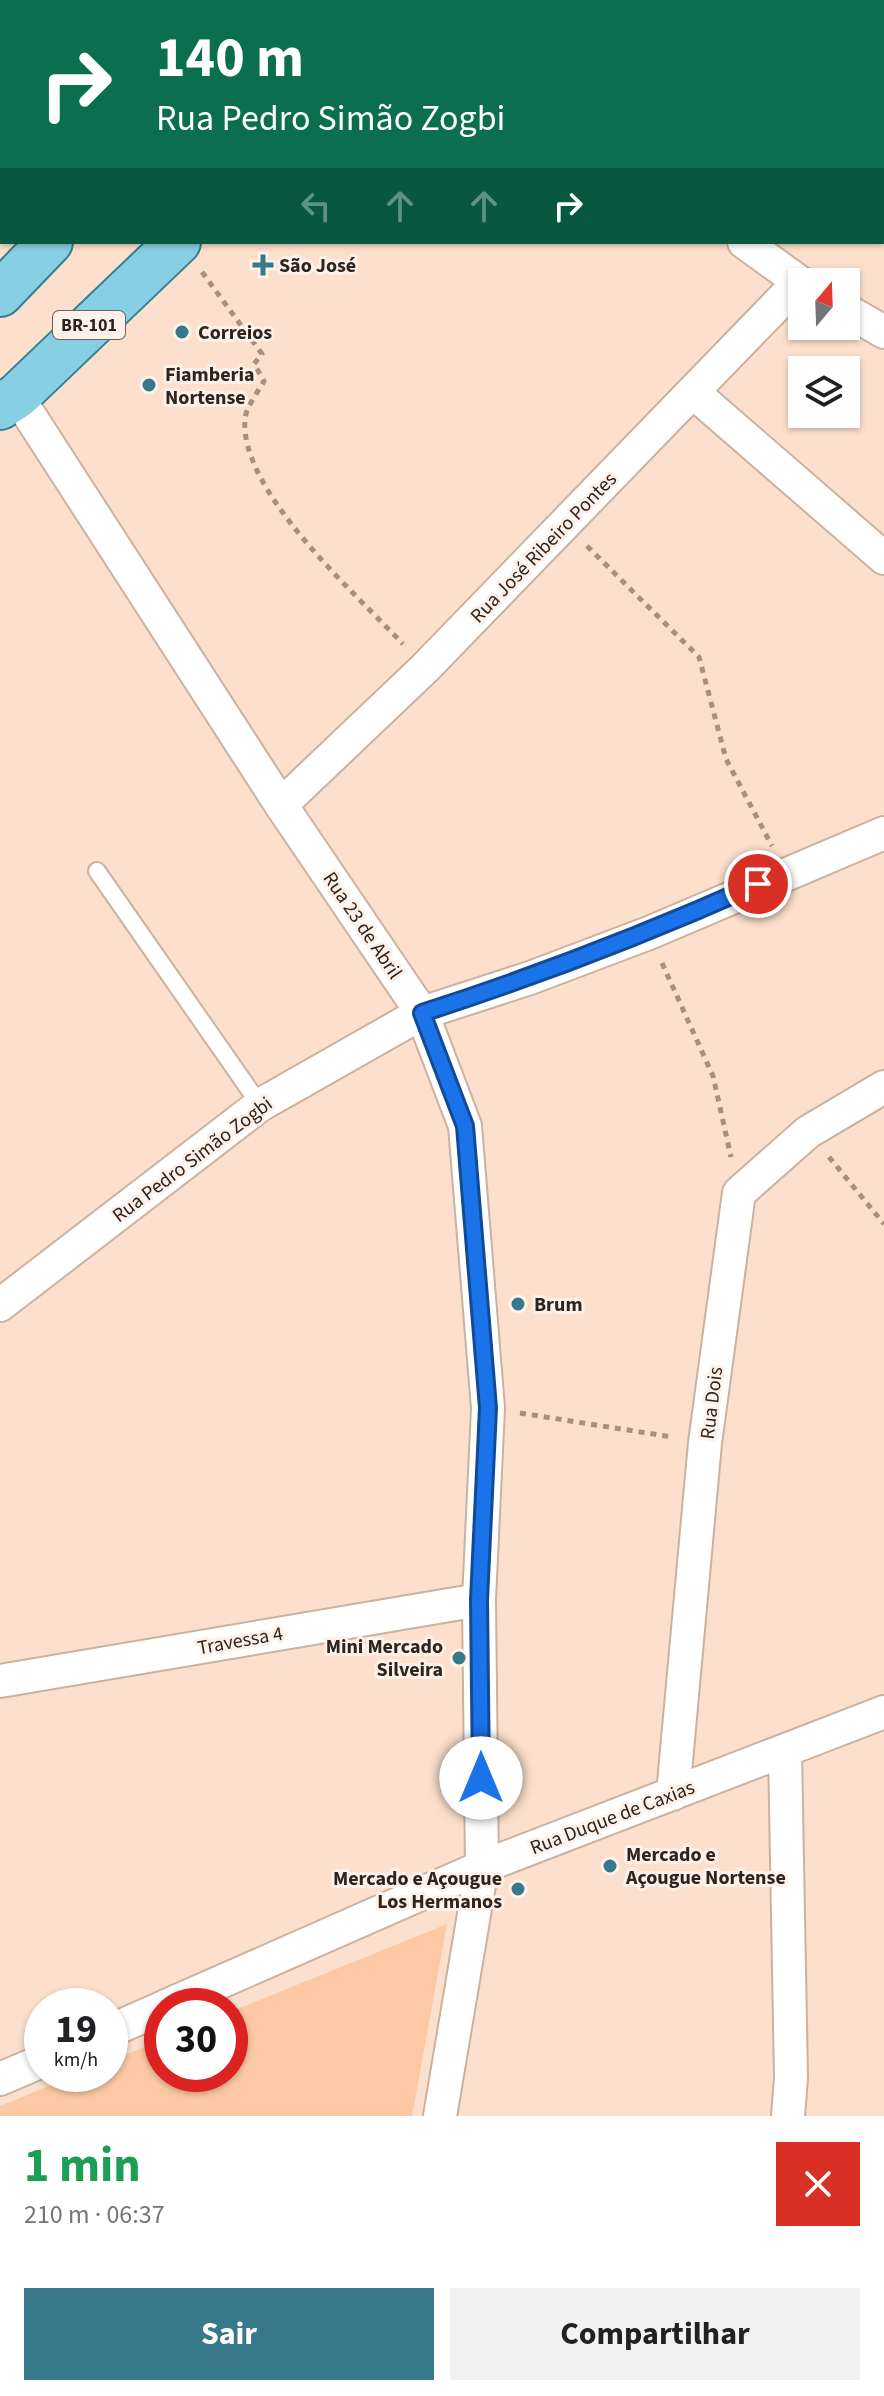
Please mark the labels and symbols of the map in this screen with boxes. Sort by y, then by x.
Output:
place label: São José [279,252,356,280]
marker: São José [254,256,272,274]
north arrow [788,268,860,340]
road number: BR-101 [53,311,125,339]
place label: Correios [198,319,272,347]
marker: Correios [173,323,191,341]
place label: Fiamberia Nortense [165,361,255,412]
marker: Fiamberia Nortense [140,376,158,394]
street label: Rua José Ribeiro Pontes [464,466,623,629]
pin [724,850,792,918]
street label: Rua 23 de Abril [316,866,408,985]
street label: Rua Pedro Simão Zogbi [107,1090,279,1229]
place label: Brum [534,1291,583,1319]
marker: Brum [509,1295,527,1313]
street label: Rua Dois [694,1365,730,1441]
street label: Travessa 4 [195,1620,285,1662]
place label: Mini Mercado Silveira [326,1633,443,1684]
marker: Mini Mercado Silveira [450,1649,468,1667]
position arrow [439,1736,523,1820]
street label: Rua Duque de Caxias [526,1774,699,1862]
place label: Mercado e Açougue Nortense [625,1841,786,1892]
marker: Mercado e Açougue Nortense [601,1857,619,1875]
place label: Mercado e Açougue Los Hermanos [333,1865,502,1916]
marker: Mercado e Açougue Los Hermanos [509,1880,527,1898]
speed limit sign: 30 [144,1988,248,2092]

